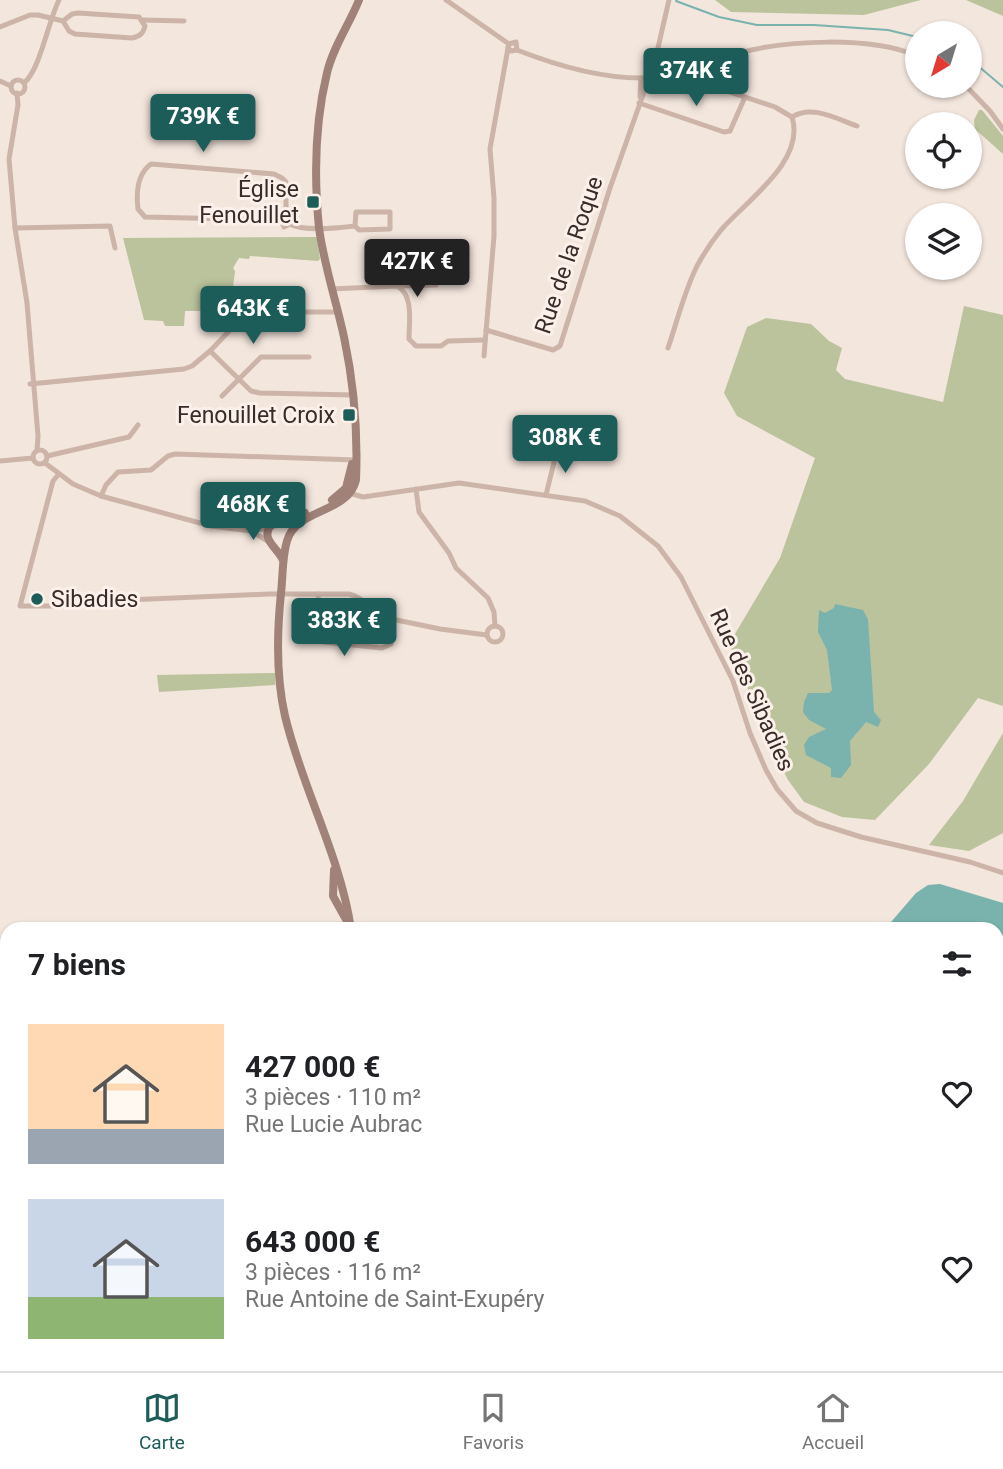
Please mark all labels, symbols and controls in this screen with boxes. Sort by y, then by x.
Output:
north arrow [905,21,982,98]
map controls [905,21,982,280]
pin: 374K € [639,48,753,108]
text: 374K € [659,57,733,84]
pin: 739K € [146,94,260,154]
text: 739K € [166,103,240,130]
button: locate [905,112,982,189]
street label: Rue de la Roque [529,173,609,337]
place label: Église Fenouillet [199,175,299,229]
marker: Église Fenouillet [305,194,321,210]
button: layers [905,203,982,280]
pin: 427K € [360,240,474,299]
text: 427K € [380,248,454,275]
pin: 643K € [196,286,310,346]
text: 643K € [216,295,290,322]
place label: Fenouillet Croix [177,402,335,429]
marker: Fenouillet Croix [341,407,357,423]
pin: 308K € [508,416,622,475]
text: 308K € [528,424,602,451]
pin: 468K € [196,482,310,542]
text: 468K € [216,491,290,518]
place label: Sibadies [51,586,138,613]
marker: Sibadies [29,591,45,607]
pin: 383K € [287,598,401,658]
street label: Rue des Sibadies [704,605,800,775]
text: 383K € [307,607,381,634]
icon: filters [938,945,976,983]
text: 7 biens [28,947,126,982]
text: 427 000 € [245,1049,380,1084]
icon: home [84,1052,168,1136]
icon: heart [938,1075,976,1113]
text: 3 pièces · 110 m² [245,1084,421,1111]
text: Rue Lucie Aubrac [245,1111,422,1138]
text: 643 000 € [245,1224,380,1259]
icon: home [84,1227,168,1311]
icon: heart [938,1250,976,1288]
text: 3 pièces · 116 m² [245,1259,421,1286]
text: Rue Antoine de Saint-Exupéry [245,1286,544,1313]
tab: Carte [139,1389,185,1454]
tab: Favoris [463,1389,524,1454]
tab: Accueil [802,1389,864,1454]

